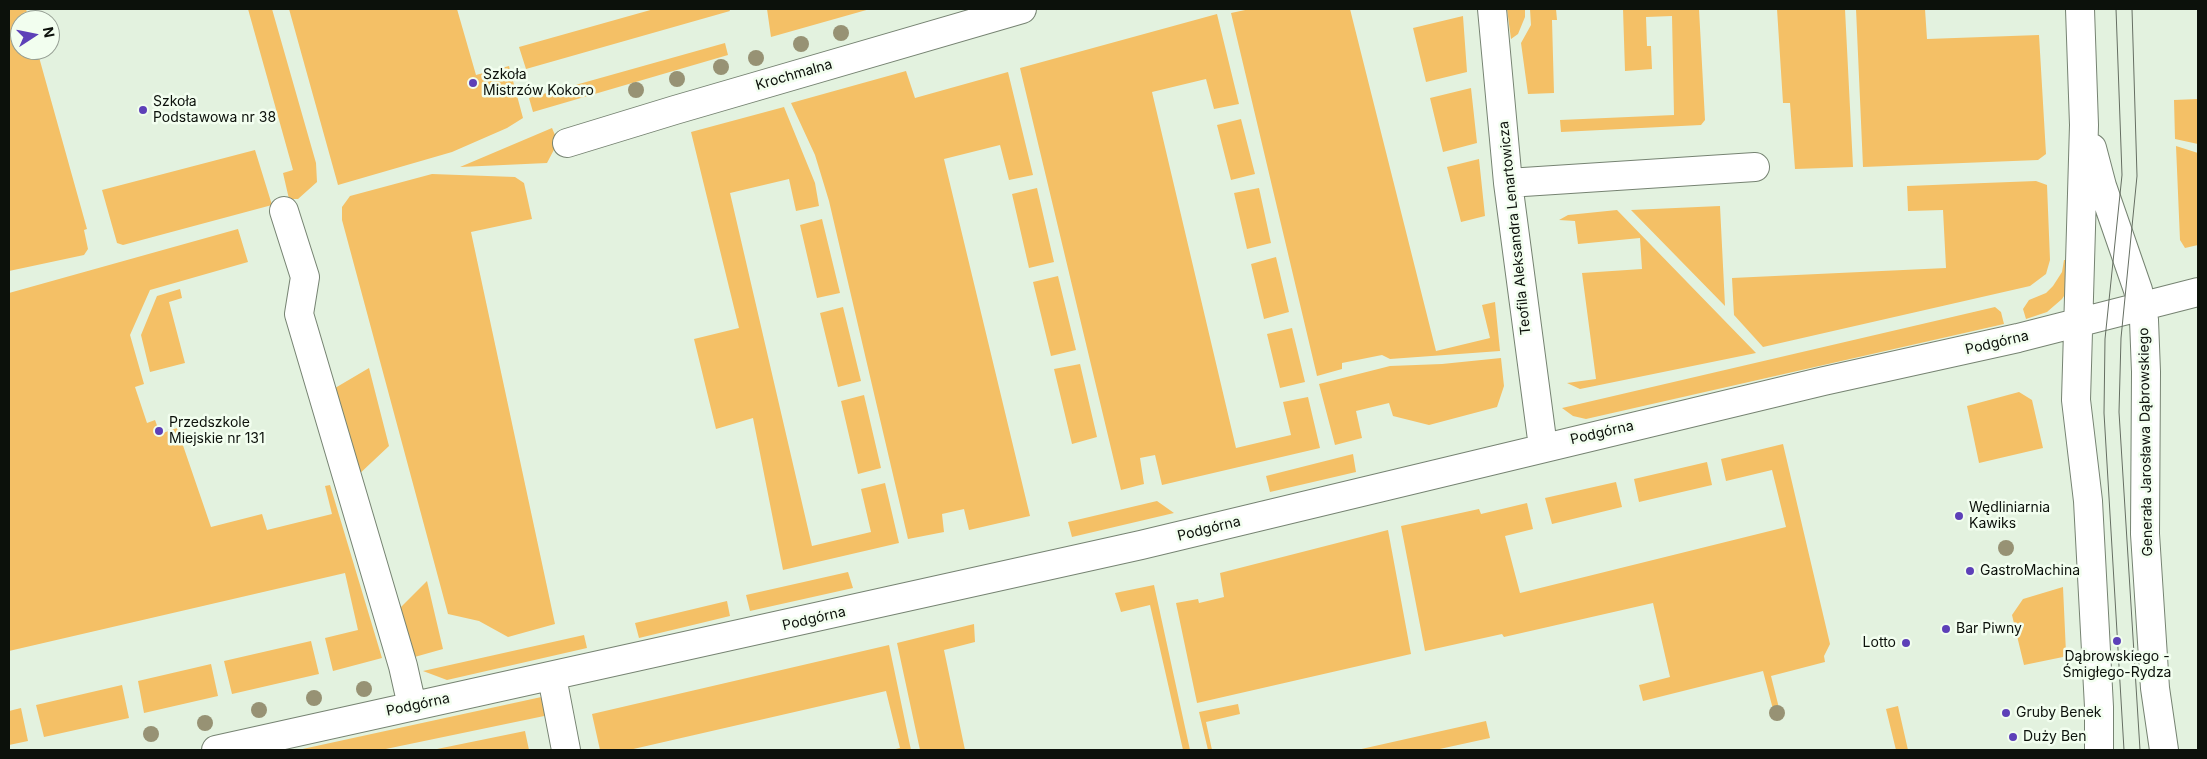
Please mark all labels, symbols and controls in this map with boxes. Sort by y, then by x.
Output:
north arrow [10,10,60,60]
text: N [40,25,59,39]
street label: Krochmalna [754,56,834,94]
place label: Szkoła Mistrzów Kokoro [483,67,594,100]
marker: Szkoła Mistrzów Kokoro [467,77,479,89]
place label: Szkoła Podstawowa nr 38 [153,94,276,126]
marker: Szkoła Podstawowa nr 38 [137,104,149,116]
street label: Teofila Aleksandra Lenartowicza [1495,120,1535,336]
street label: Generała Jarosława Dąbrowskiego [2136,327,2156,557]
street label: Podgórna [1964,328,2030,358]
place label: Przedszkole Miejskie nr 131 [169,415,265,448]
street label: Podgórna [1569,418,1635,448]
marker: Przedszkole Miejskie nr 131 [153,425,165,437]
place label: Wędliniarnia Kawiks [1969,500,2050,532]
marker: Wędliniarnia Kawiks [1953,510,1965,522]
street label: Podgórna [1176,513,1242,545]
place label: GastroMachina [1980,563,2080,579]
marker: GastroMachina [1964,565,1976,577]
street label: Podgórna [781,604,847,634]
place label: Bar Piwny [1956,621,2022,637]
marker: Bar Piwny [1940,623,1952,635]
place label: Lotto [1863,635,1896,651]
marker: Dąbrowskiego - Śmigłego-Rydza [2111,635,2123,647]
marker: Lotto [1900,637,1912,649]
place label: Dąbrowskiego - Śmigłego-Rydza [2063,649,2171,682]
street label: Podgórna [385,690,451,720]
place label: Gruby Benek [2016,705,2102,721]
marker: Gruby Benek [2000,707,2012,719]
place label: Duży Ben [2023,729,2087,745]
marker: Duży Ben [2007,731,2019,743]

